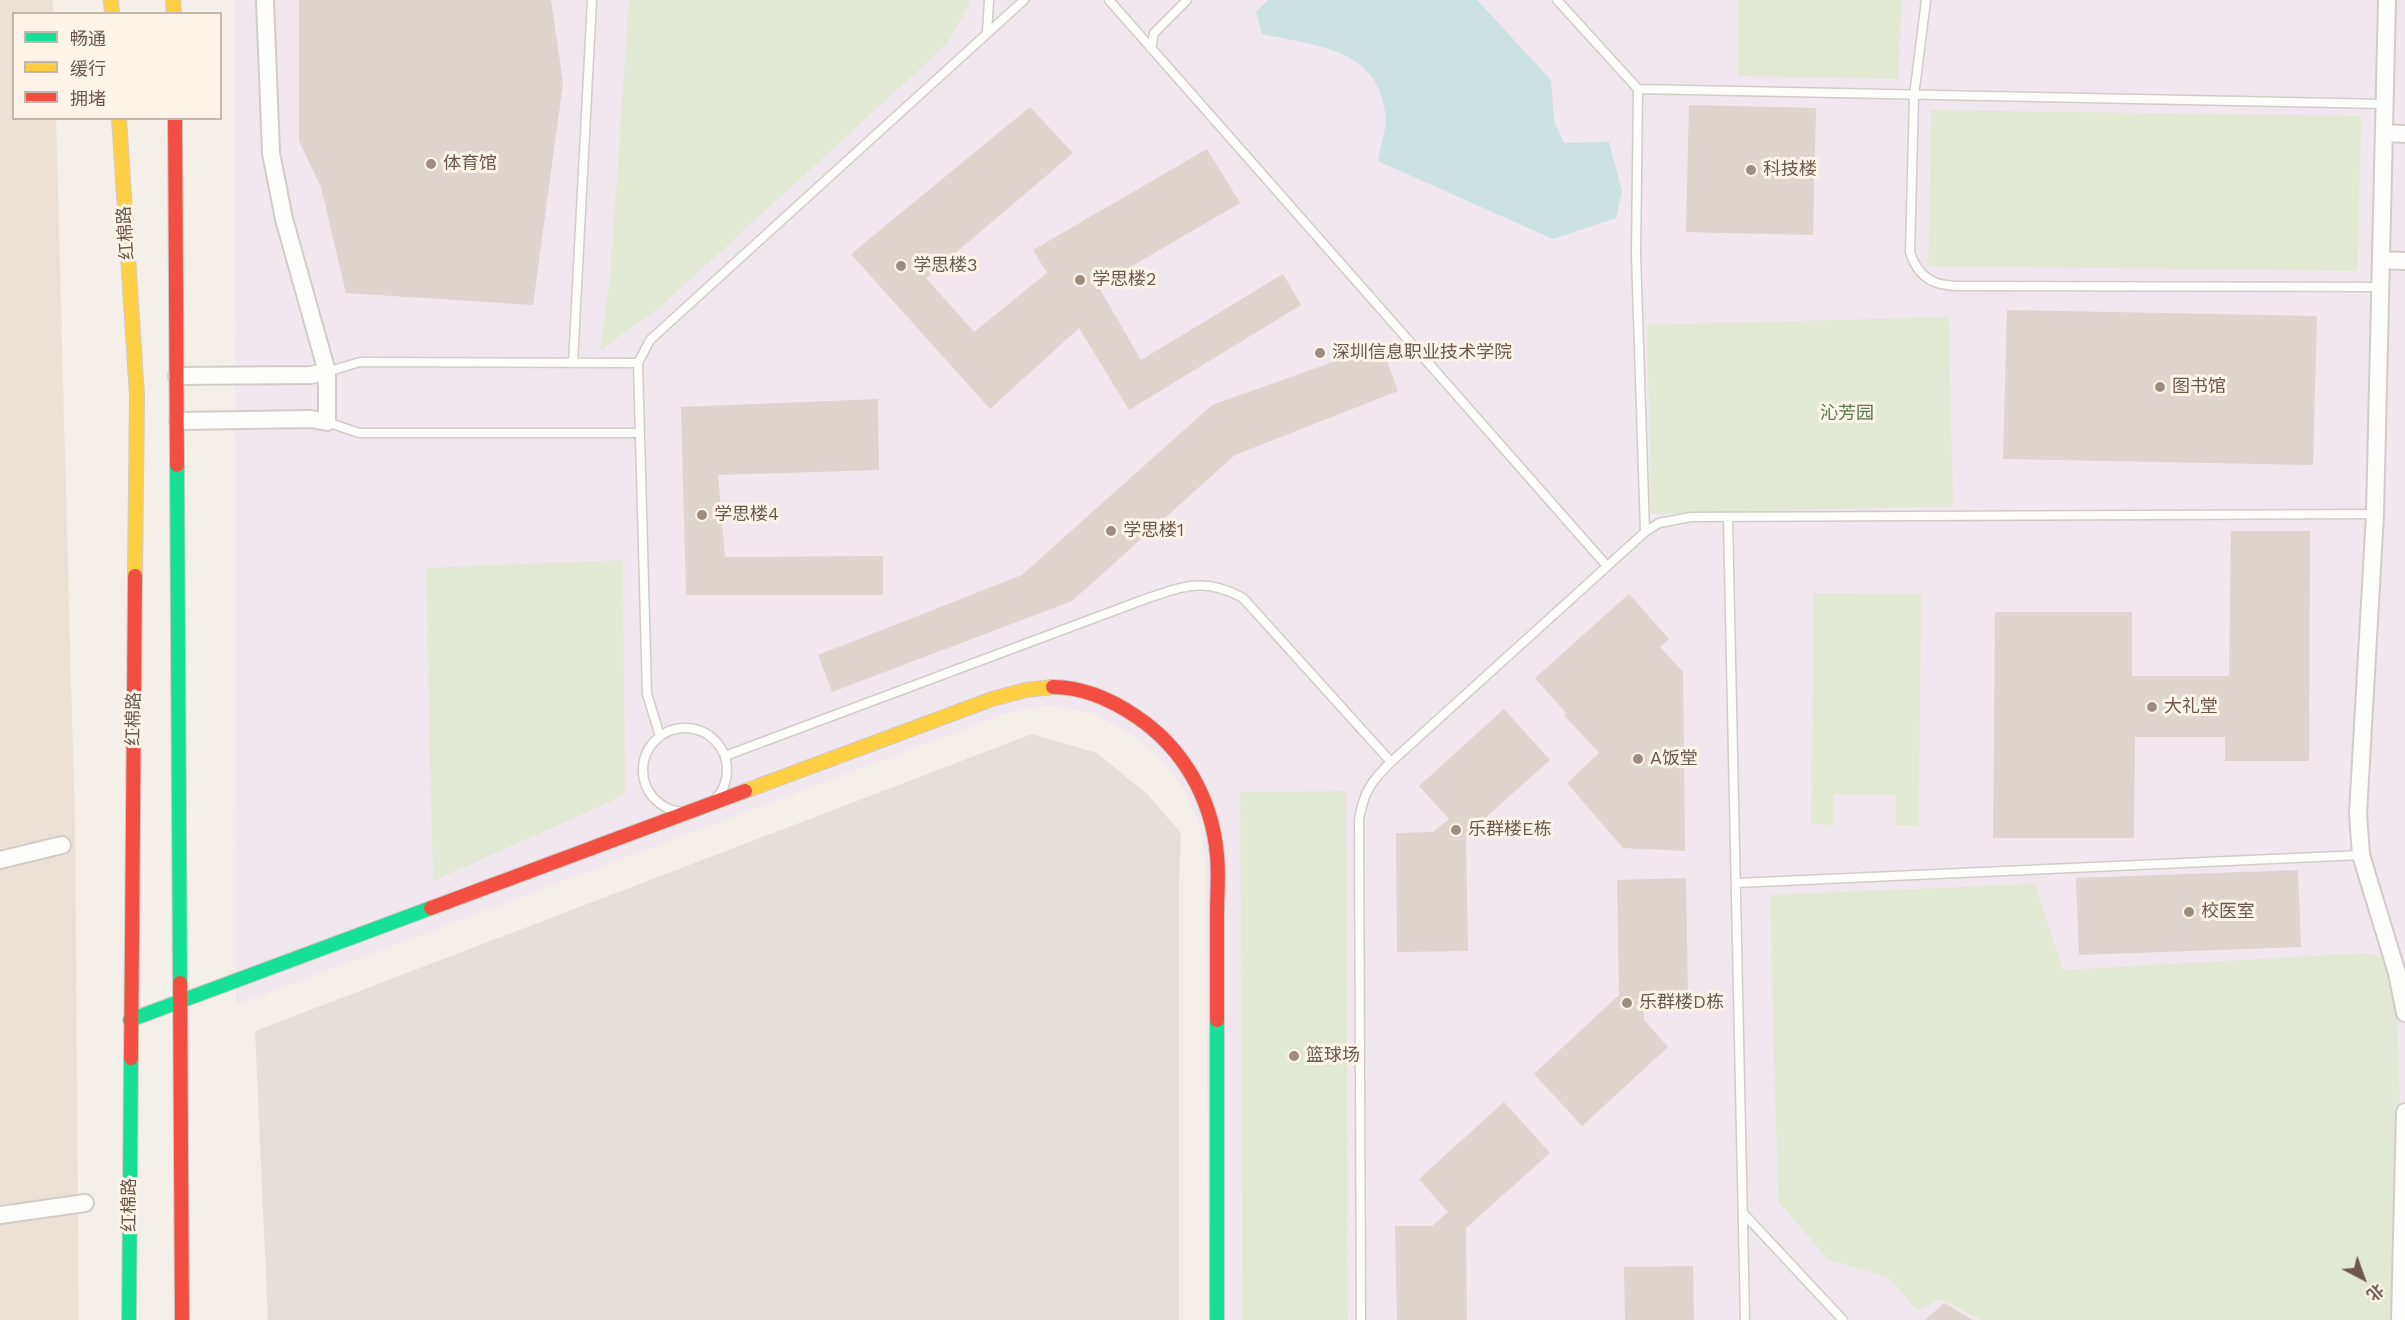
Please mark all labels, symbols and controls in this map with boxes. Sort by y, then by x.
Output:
legend [12,12,222,120]
text: 畅通 [70,28,106,49]
text: 缓行 [70,58,106,79]
text: 拥堵 [70,88,106,109]
place label: 体育馆 [443,153,497,175]
marker: 体育馆 [424,157,438,171]
place label: 科技楼 [1763,159,1817,181]
marker: 科技楼 [1744,163,1758,177]
street label: 红棉路 [113,205,139,261]
place label: 学思楼3 [913,255,977,277]
marker: 学思楼3 [894,259,908,273]
place label: 学思楼2 [1092,269,1156,291]
marker: 学思楼2 [1073,273,1087,287]
place label: 深圳信息职业技术学院 [1332,342,1512,364]
marker: 深圳信息职业技术学院 [1313,346,1327,360]
place label: 图书馆 [2172,376,2226,398]
marker: 图书馆 [2153,380,2167,394]
park label: 沁芳园 [1820,403,1874,425]
place label: 学思楼4 [714,504,779,526]
marker: 学思楼4 [695,508,709,522]
place label: 学思楼1 [1123,520,1184,542]
marker: 学思楼1 [1104,524,1118,538]
street label: 红棉路 [123,692,145,746]
place label: 大礼堂 [2164,696,2218,718]
marker: 大礼堂 [2145,700,2159,714]
place label: A饭堂 [1650,748,1698,770]
marker: A饭堂 [1631,752,1645,766]
place label: 乐群楼E栋 [1468,819,1551,841]
marker: 乐群楼E栋 [1449,823,1463,837]
place label: 校医室 [2201,901,2255,923]
marker: 校医室 [2182,905,2196,919]
place label: 乐群楼D栋 [1639,992,1724,1014]
marker: 乐群楼D栋 [1620,996,1634,1010]
place label: 篮球场 [1306,1045,1360,1067]
marker: 篮球场 [1287,1049,1301,1063]
street label: 红棉路 [119,1178,141,1232]
north arrow [2333,1248,2393,1308]
text: 北 [2363,1280,2387,1304]

